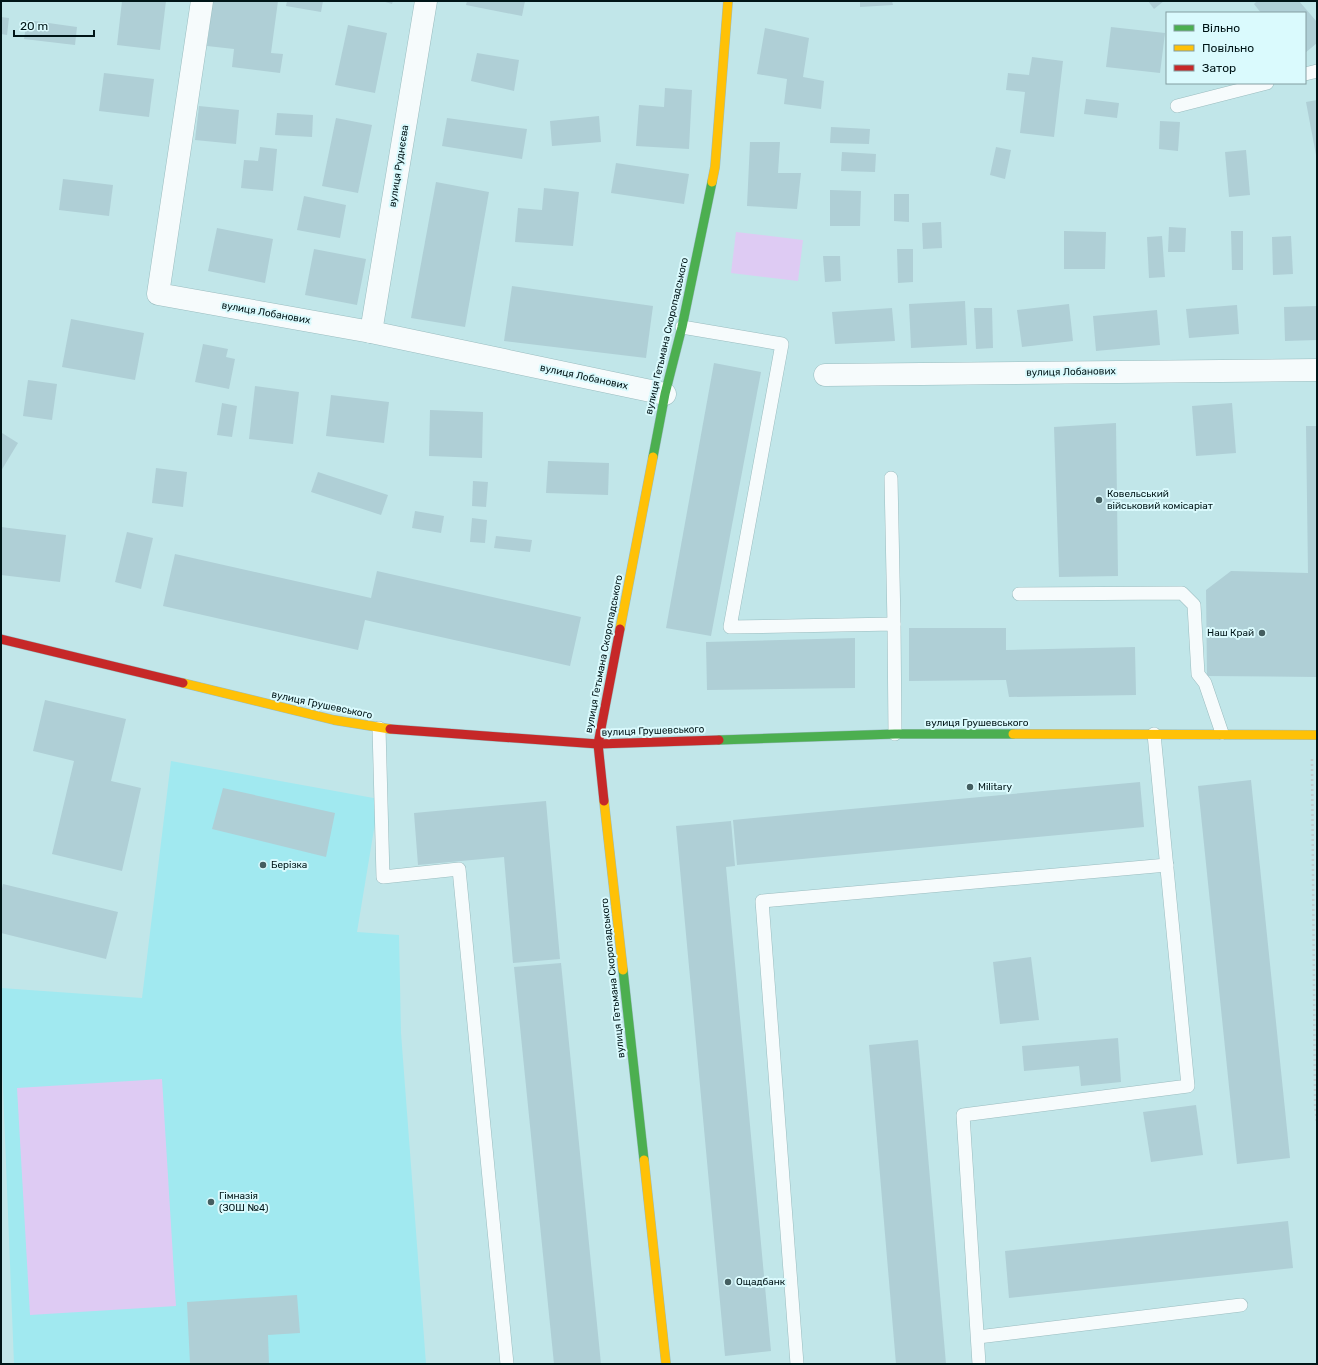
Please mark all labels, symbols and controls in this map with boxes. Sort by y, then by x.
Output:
scale bar [14,12,94,38]
legend [1166,12,1306,84]
text: 20 m [20,19,48,33]
text: Вільно [1202,21,1240,35]
text: Повільно [1202,41,1254,55]
text: Затор [1202,61,1236,75]
street label: вулиця Руднєєва [387,124,411,208]
street label: вулиця Гетьмана Скоропадського [643,256,691,416]
street label: вулиця Лобанових [221,299,312,327]
street label: вулиця Лобанових [539,362,630,392]
street label: вулиця Лобанових [1026,365,1117,379]
place label: Ковельський військовий комісаріат [1107,488,1213,512]
marker: Ковельський військовий комісаріат [1094,495,1104,505]
street label: вулиця Гетьмана Скоропадського [583,574,625,734]
place label: Наш Край [1207,627,1254,639]
marker: Наш Край [1257,628,1267,638]
street label: вулиця Грушевського [270,688,374,722]
street label: вулиця Грушевського [926,717,1029,729]
street label: вулиця Грушевського [601,723,705,739]
place label: Military [978,781,1012,793]
marker: Military [965,782,975,792]
place label: Берізка [271,859,307,871]
marker: Берізка [258,860,268,870]
street label: вулиця Гетьмана Скоропадського [599,897,627,1059]
place label: Гімназія (ЗОШ №4) [219,1190,268,1214]
marker: Гімназія (ЗОШ №4) [206,1197,216,1207]
place label: Ощадбанк [736,1276,786,1288]
marker: Ощадбанк [723,1277,733,1287]

